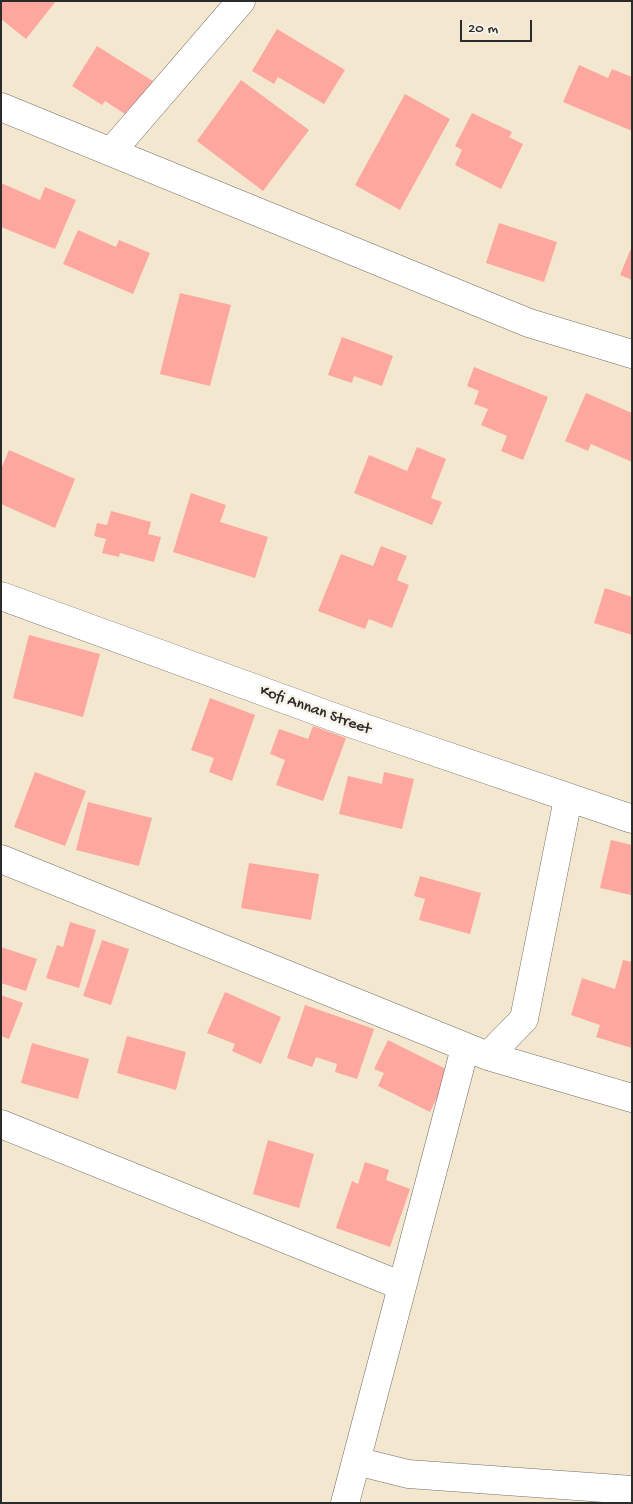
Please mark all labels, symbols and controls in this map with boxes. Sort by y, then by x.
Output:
scale bar [463,10,536,42]
text: 20 m [468,20,498,38]
street label: Kofi Annan Street [257,682,373,740]

